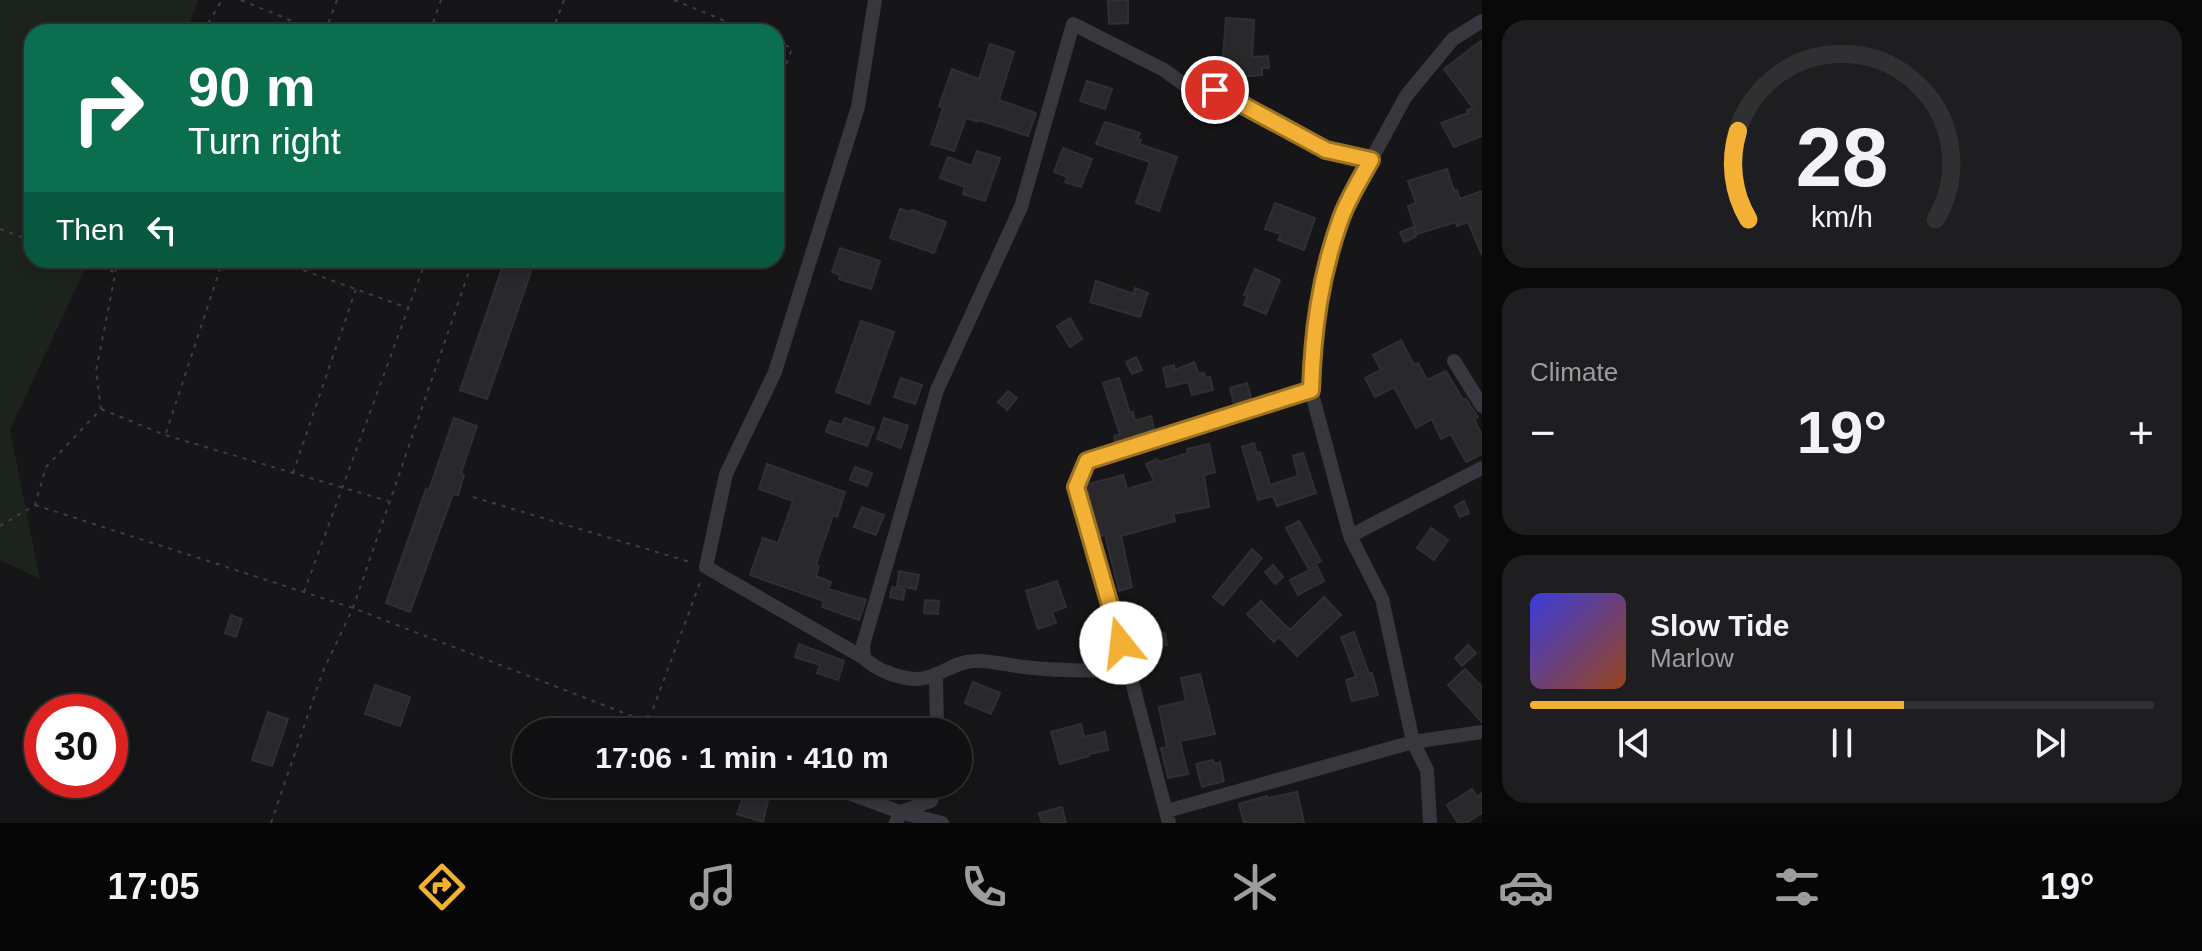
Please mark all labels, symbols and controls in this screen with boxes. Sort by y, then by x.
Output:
text: 90 m [188,55,316,118]
icon: right [56,56,160,160]
pin [1181,56,1249,124]
icon: arrive [1193,68,1237,112]
text: 28 [1796,110,1888,203]
text: Turn right [188,121,341,162]
text: km/h [1811,201,1873,233]
icon: left [140,208,184,252]
text: Then [56,213,124,246]
text: Climate [1530,357,1618,387]
text: 19° [1797,399,1887,466]
text: − [1530,408,1556,457]
text: + [2128,408,2154,457]
position arrow [1079,601,1163,685]
text: Slow Tide [1650,609,1789,642]
text: Marlow [1650,643,1734,673]
speed limit sign: 30 [24,694,128,798]
icon: previous [1612,721,1656,765]
icon: pause [1820,721,1864,765]
icon: next [2028,721,2072,765]
text: 17:06 · 1 min · 410 m [595,741,889,774]
icon: directions [414,859,470,915]
icon: music [685,859,741,915]
icon: phone [956,859,1012,915]
icon: climate [1227,859,1283,915]
icon: car [1498,859,1554,915]
icon: filters [1769,859,1825,915]
text: 17:05 [107,866,200,907]
text: 19° [2040,866,2094,907]

